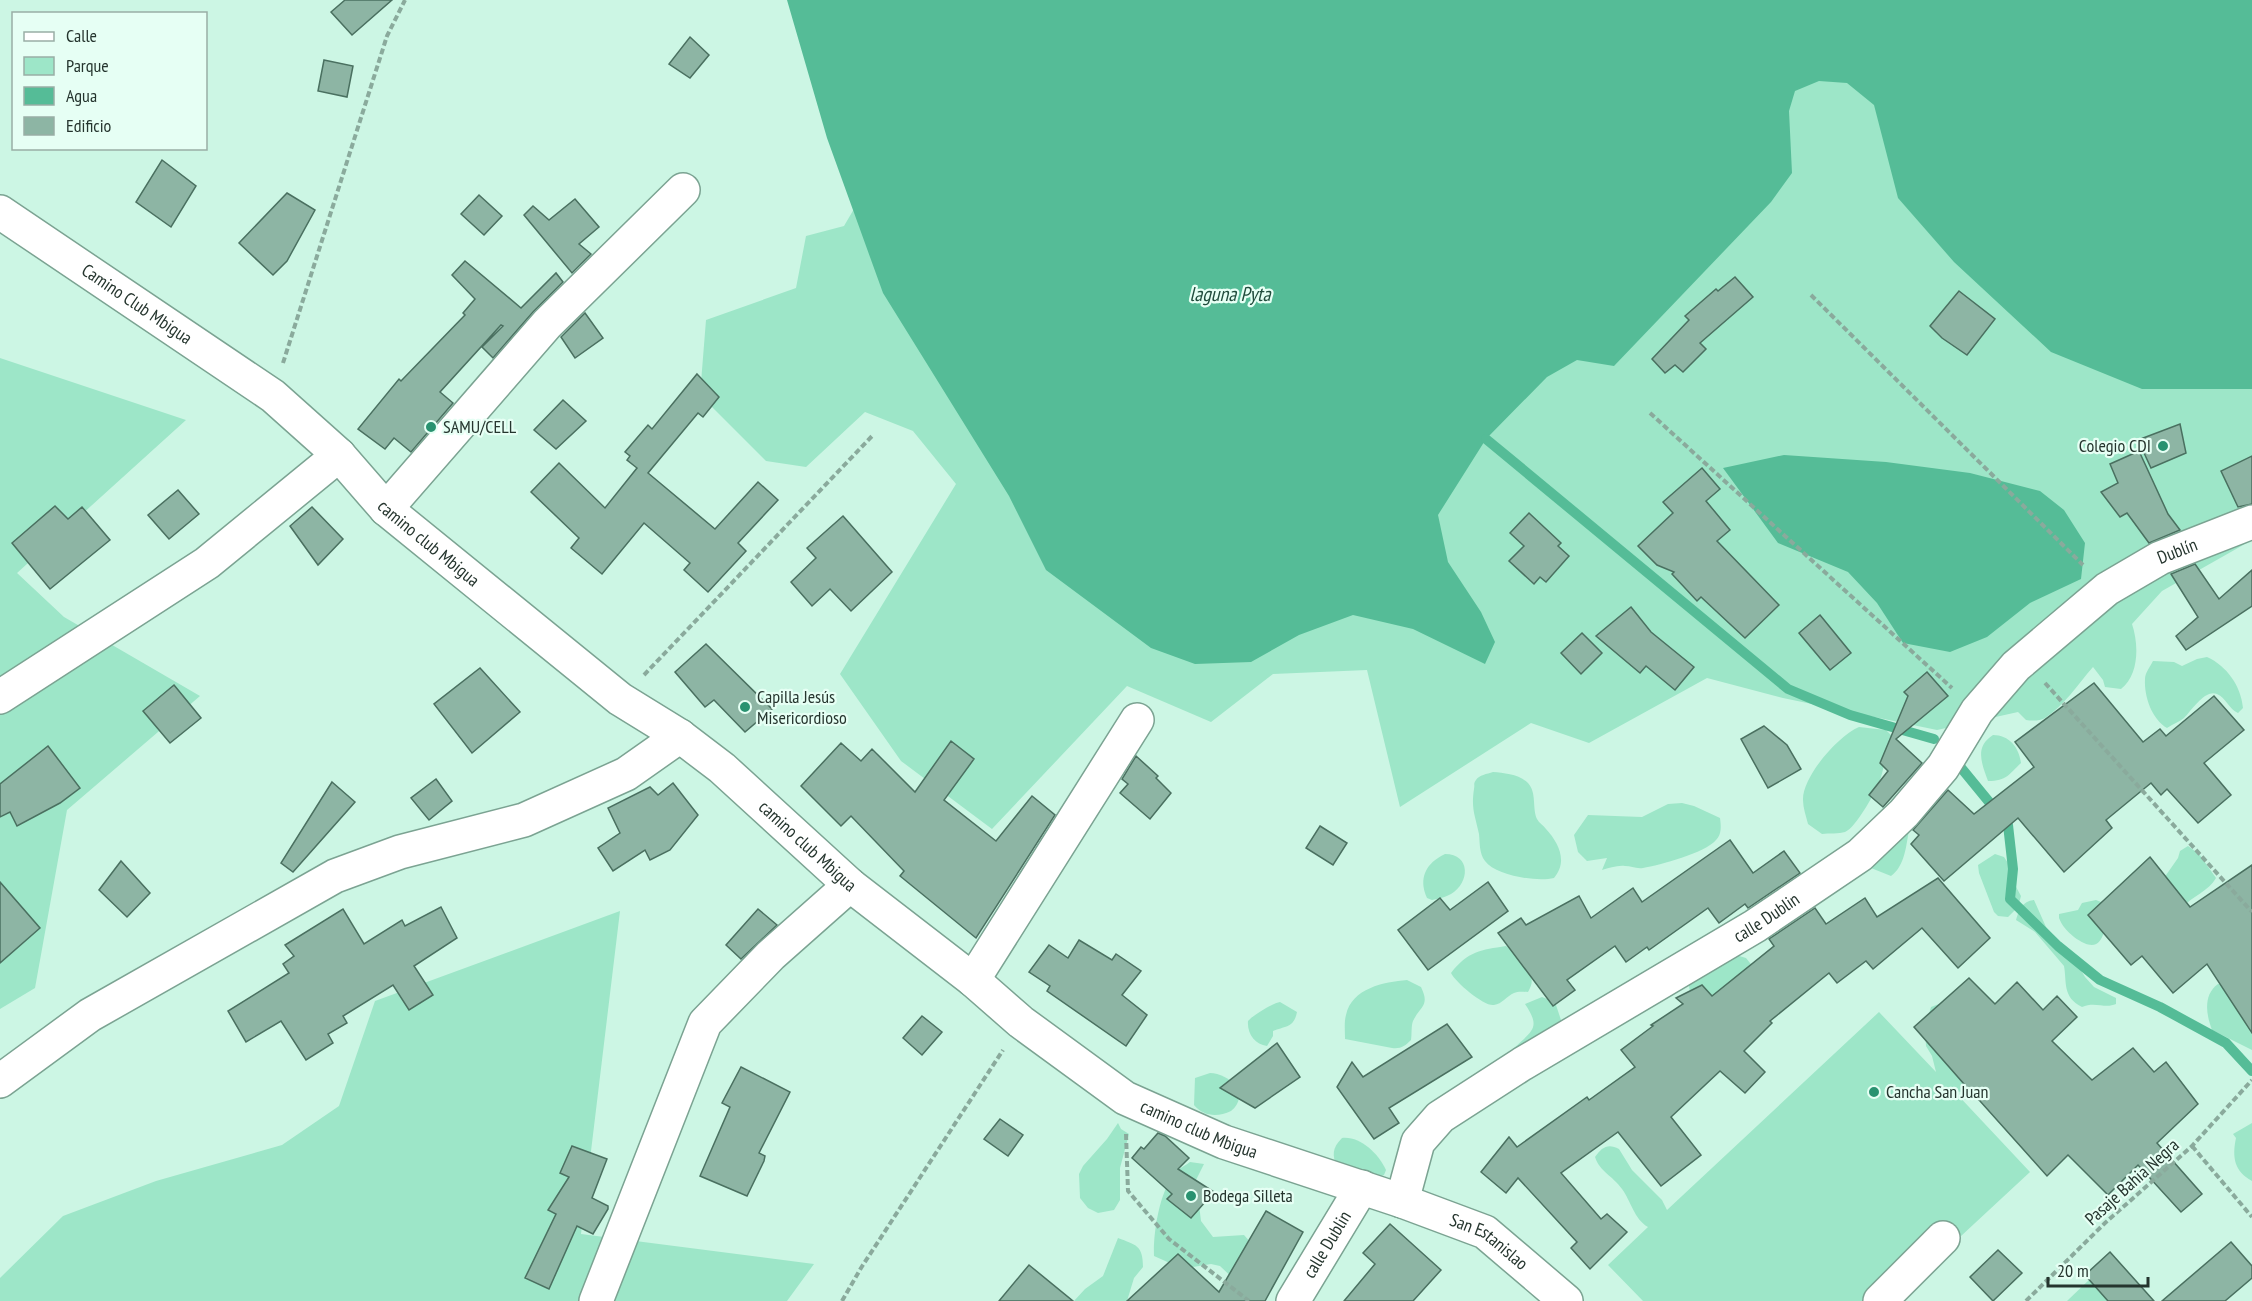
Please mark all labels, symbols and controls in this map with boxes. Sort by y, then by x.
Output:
legend [12,12,207,150]
text: Calle [66,24,97,47]
text: Parque [66,54,109,77]
text: Agua [66,84,97,107]
text: Edificio [66,114,112,137]
street label: Camino Club Mbigua [78,258,197,349]
water label: laguna Pyta [1189,281,1272,307]
place label: SAMU/CELL [443,415,517,438]
marker: SAMU/CELL [424,420,438,434]
place label: Colegio CDI [2079,434,2151,457]
marker: Colegio CDI [2156,439,2170,453]
street label: camino club Mbigua [373,495,484,591]
street label: Dublín [2154,533,2200,569]
place label: Capilla Jesús Misericordioso [757,685,847,729]
marker: Capilla Jesús Misericordioso [738,700,752,714]
street label: camino club Mbigua [754,795,861,897]
street label: calle Dublin [1729,887,1804,947]
place label: Cancha San Juan [1886,1080,1988,1103]
marker: Cancha San Juan [1867,1085,1881,1099]
street label: camino club Mbigua [1137,1094,1261,1163]
street label: Pasaje Bahia Negra [2080,1133,2183,1230]
place label: Bodega Silleta [1203,1184,1293,1207]
marker: Bodega Silleta [1184,1189,1198,1203]
street label: calle Dublin [1298,1207,1356,1282]
street label: San Estanislao [1447,1208,1533,1275]
scale bar [2048,1250,2148,1288]
text: 20 m [2057,1259,2089,1282]

